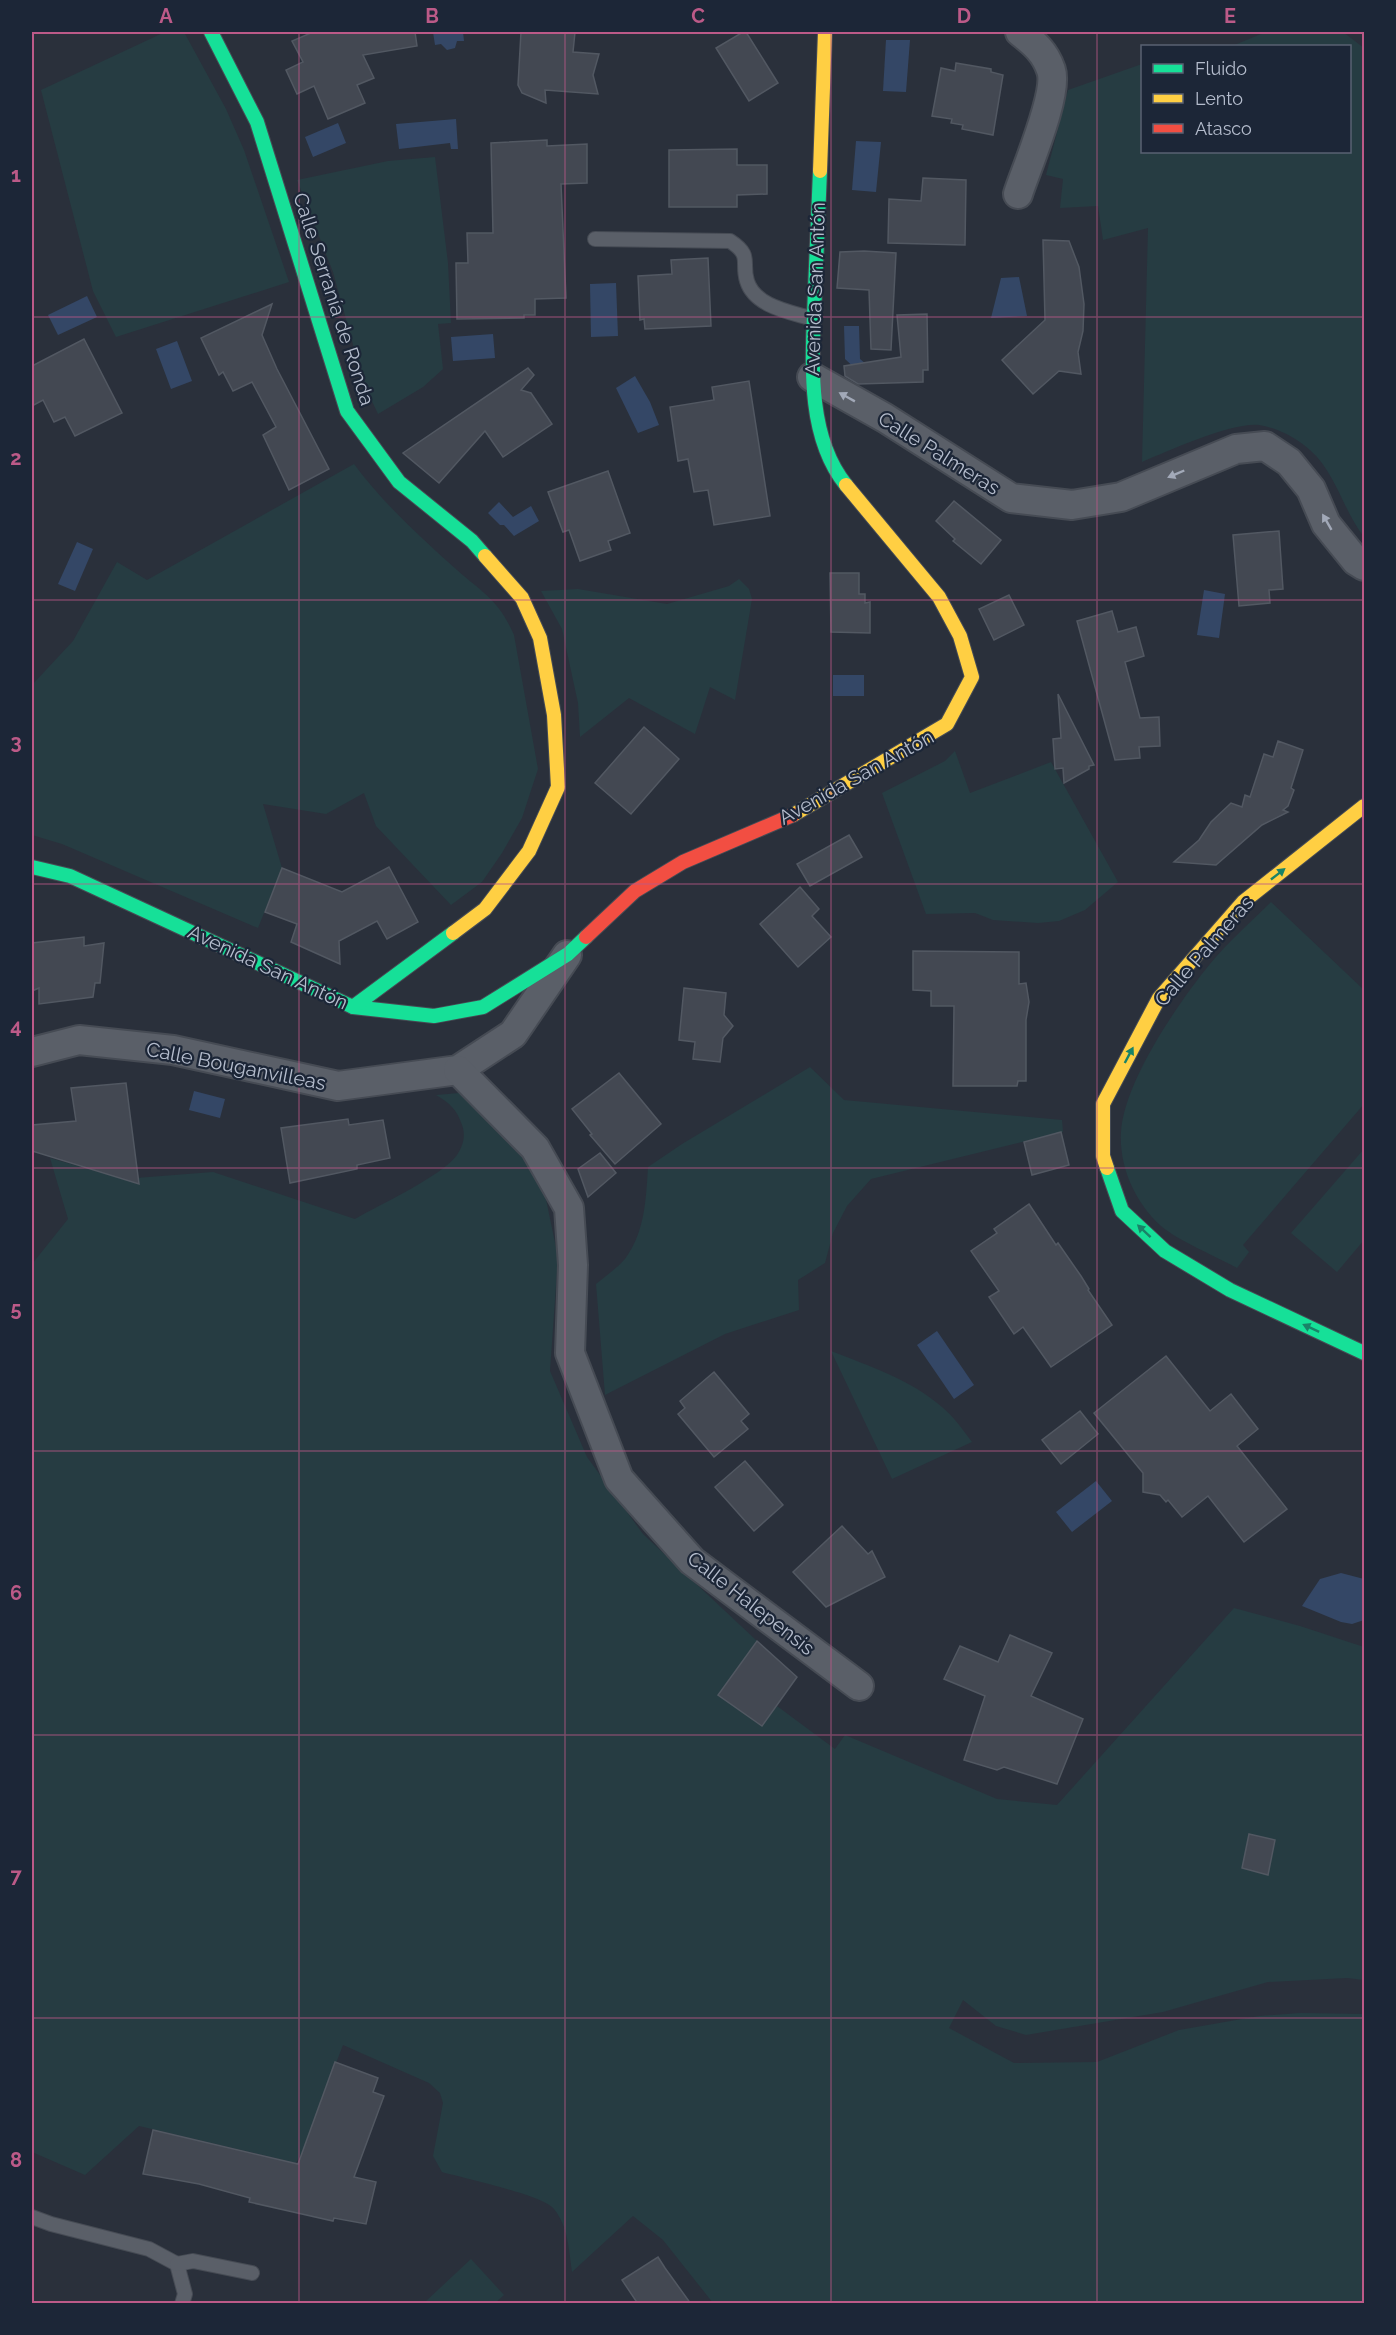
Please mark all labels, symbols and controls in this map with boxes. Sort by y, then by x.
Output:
text: A [159,4,173,28]
text: B [425,4,439,28]
text: C [691,4,705,28]
text: D [957,4,971,28]
text: E [1224,4,1236,28]
legend [1141,45,1351,153]
text: Fluido [1195,58,1247,79]
text: Lento [1195,88,1243,109]
text: Atasco [1195,118,1252,139]
text: 1 [11,163,21,187]
street label: Calle Serranía de Ronda [288,190,380,408]
street label: Avenida San Antón [800,202,830,376]
one-way arrow [839,392,856,402]
street label: Calle Palmeras [874,406,1004,500]
text: 2 [10,446,22,470]
one-way arrow [1167,469,1185,479]
one-way arrow [1322,513,1332,530]
street label: Avenida San Antón [774,724,938,830]
text: 3 [10,730,22,754]
one-way arrow [1270,868,1286,881]
street label: Calle Palmeras [1149,891,1259,1011]
street label: Avenida San Antón [184,919,352,1015]
text: 4 [10,1014,22,1038]
street label: Calle Bouganvilleas [144,1037,328,1095]
one-way arrow [1124,1047,1134,1064]
one-way arrow [1137,1225,1152,1238]
text: 5 [10,1297,22,1321]
one-way arrow [1303,1324,1320,1333]
street label: Calle Halepensis [683,1546,819,1660]
text: 6 [10,1581,22,1605]
text: 7 [10,1864,22,1888]
text: 8 [10,2148,22,2172]

